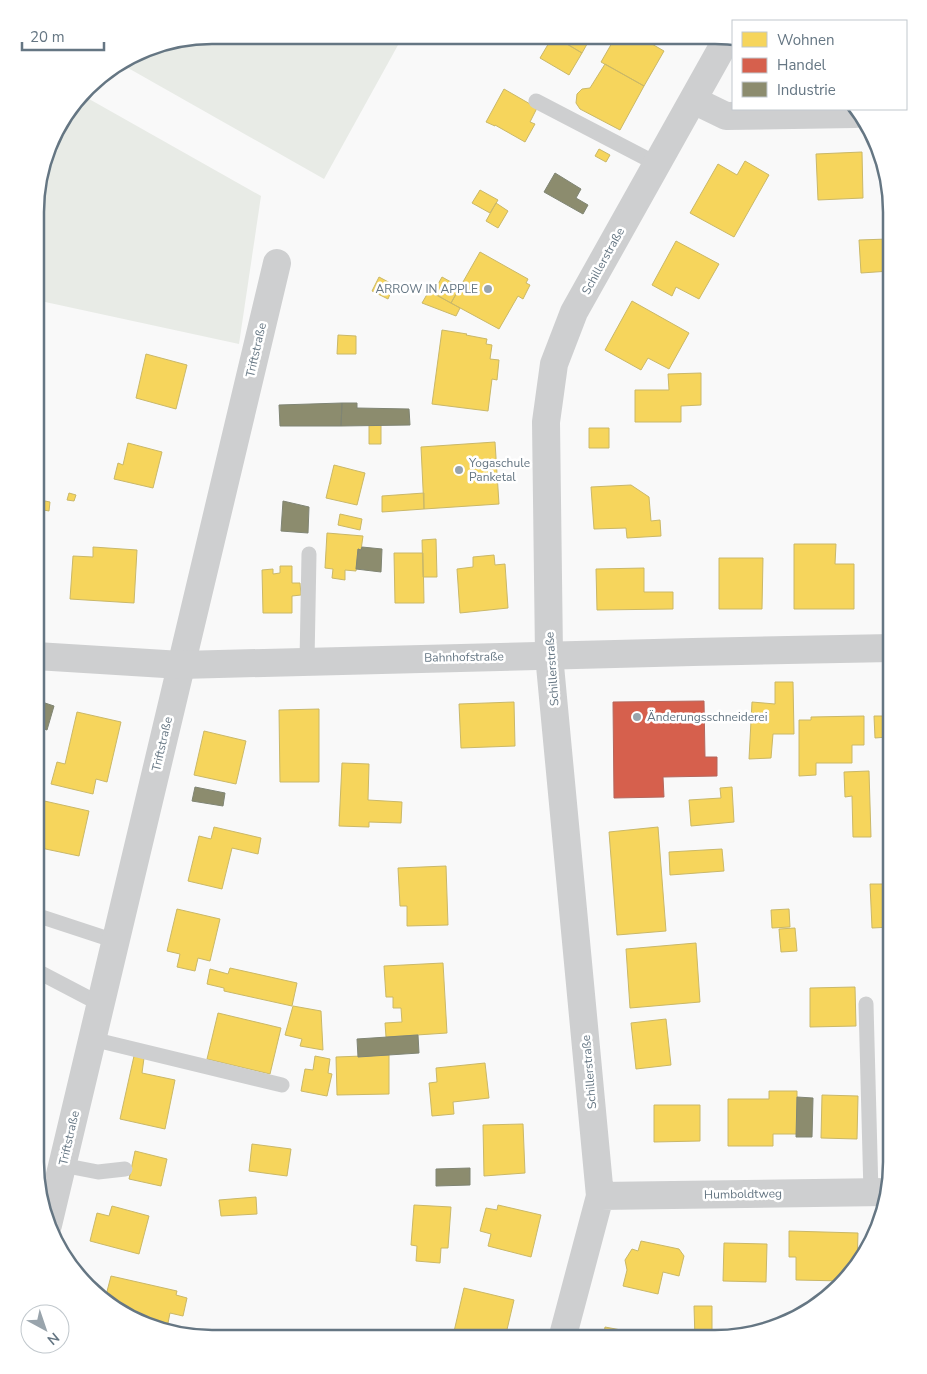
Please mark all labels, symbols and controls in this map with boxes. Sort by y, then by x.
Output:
scale bar [22,20,105,52]
legend [732,20,907,110]
text: 20 m [30,27,65,47]
text: Wohnen [777,30,835,50]
text: Handel [777,55,827,75]
text: Industrie [777,80,836,100]
street label: Schillerstraße [578,225,628,297]
place label: ARROW IN APPLE [375,281,478,297]
marker: ARROW IN APPLE [482,283,494,295]
street label: Triftstraße [242,321,270,379]
place label: Yogaschule Panketal [468,455,530,485]
marker: Yogaschule Panketal [453,464,465,476]
street label: Schillerstraße [541,631,563,707]
street label: Bahnhofstraße [424,648,504,666]
place label: Änderungsschneiderei [647,709,768,725]
marker: Änderungsschneiderei [631,711,643,723]
street label: Triftstraße [148,715,176,773]
street label: Schillerstraße [578,1034,600,1110]
street label: Triftstraße [55,1109,83,1167]
street label: Humboldtweg [704,1185,782,1203]
north arrow [20,1304,70,1354]
text: N [43,1328,63,1349]

